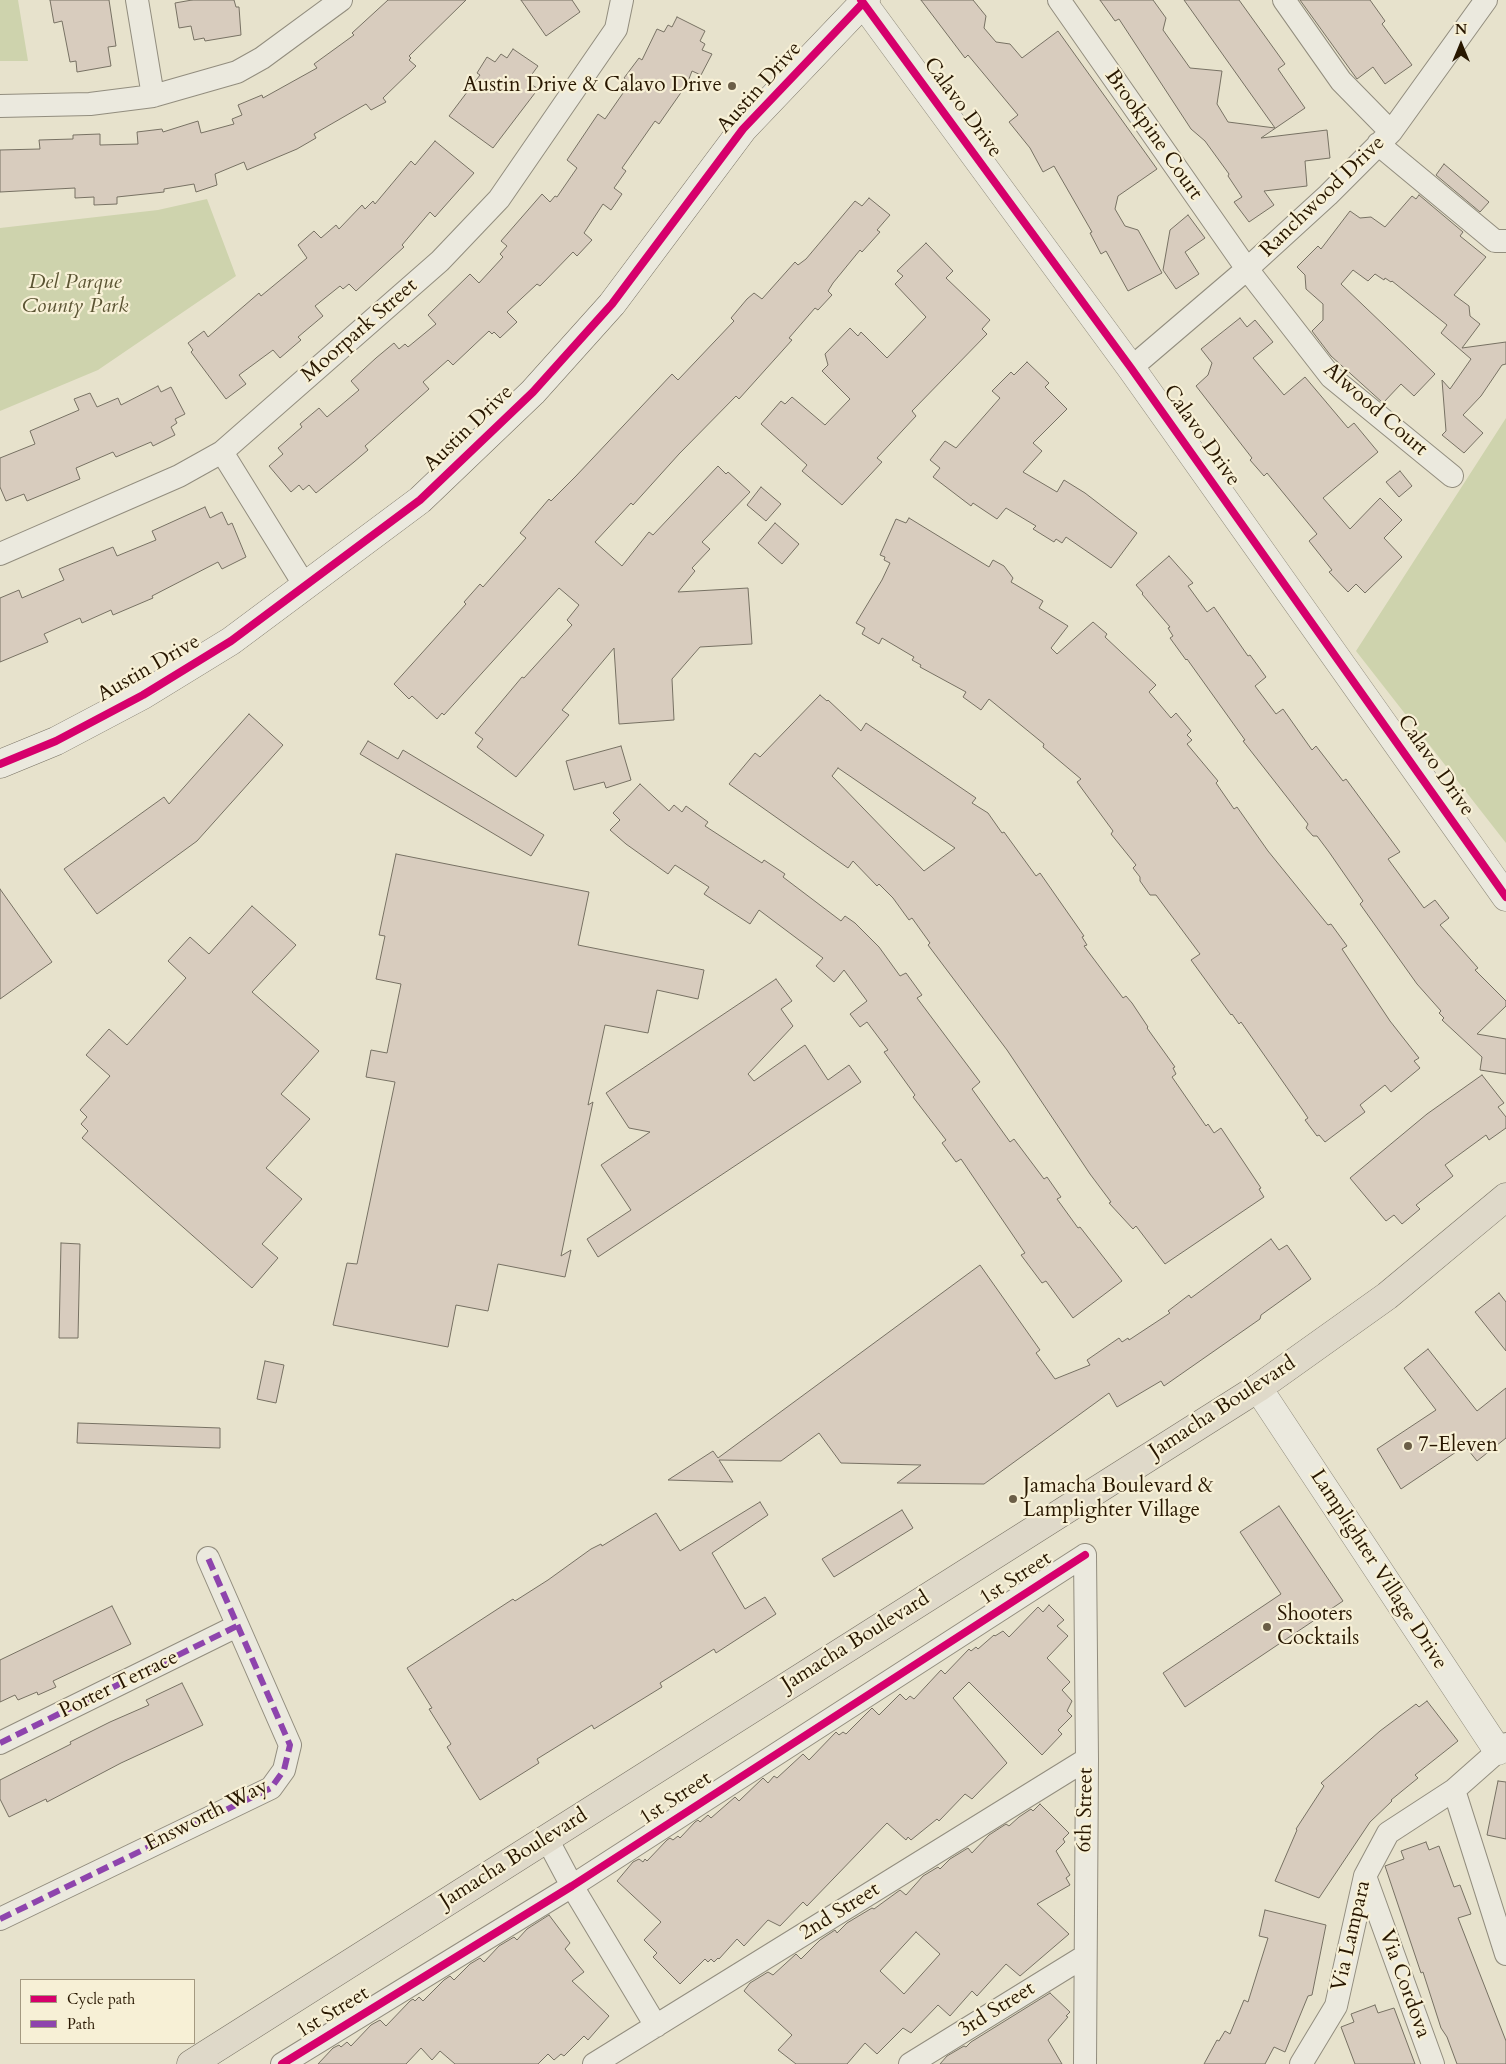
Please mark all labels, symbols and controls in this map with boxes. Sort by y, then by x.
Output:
north arrow [1436,20,1486,70]
text: N [1455,20,1467,39]
street label: Austin Drive [712,37,808,139]
street label: Calavo Drive [917,53,1007,163]
street label: Brookpine Court [1099,65,1207,205]
place label: Austin Drive & Calavo Drive [463,73,722,99]
marker: Austin Drive & Calavo Drive [726,80,738,92]
street label: Ranchwood Drive [1255,131,1391,263]
park label: Del Parque County Park [22,270,128,320]
street label: Moorpark Street [297,274,423,388]
street label: Alwood Court [1318,358,1432,462]
street label: Austin Drive [419,380,519,478]
street label: Calavo Drive [1157,380,1245,492]
street label: Austin Drive [93,629,205,709]
street label: Calavo Drive [1391,710,1479,822]
street label: Jamacha Boulevard [1145,1351,1301,1465]
place label: 7-Eleven [1418,1433,1498,1459]
marker: 7-Eleven [1402,1440,1414,1452]
street label: Lamplighter Village Drive [1304,1465,1452,1675]
place label: Jamacha Boulevard & Lamplighter Village [1023,1474,1214,1524]
marker: Jamacha Boulevard & Lamplighter Village [1007,1493,1019,1505]
street label: 1st Street [975,1546,1057,1612]
street label: Jamacha Boulevard [777,1586,935,1698]
place label: Shooters Cocktails [1277,1602,1359,1652]
marker: Shooters Cocktails [1261,1621,1273,1633]
street label: Porter Terrace [55,1645,183,1725]
street label: 1st Street [635,1766,717,1832]
street label: 6th Street [1073,1767,1099,1853]
street label: Ensworth Way [141,1774,273,1858]
street label: Jamacha Boulevard [435,1803,593,1915]
street label: 2nd Street [795,1877,885,1947]
street label: Via Lampara [1327,1878,1377,1994]
street label: Via Cordova [1373,1926,1435,2042]
street label: 3rd Street [954,1977,1040,2043]
legend [20,1979,195,2044]
street label: 1st Street [292,1981,374,2045]
text: Cycle path [67,1989,135,2009]
text: Path [67,2014,95,2034]

